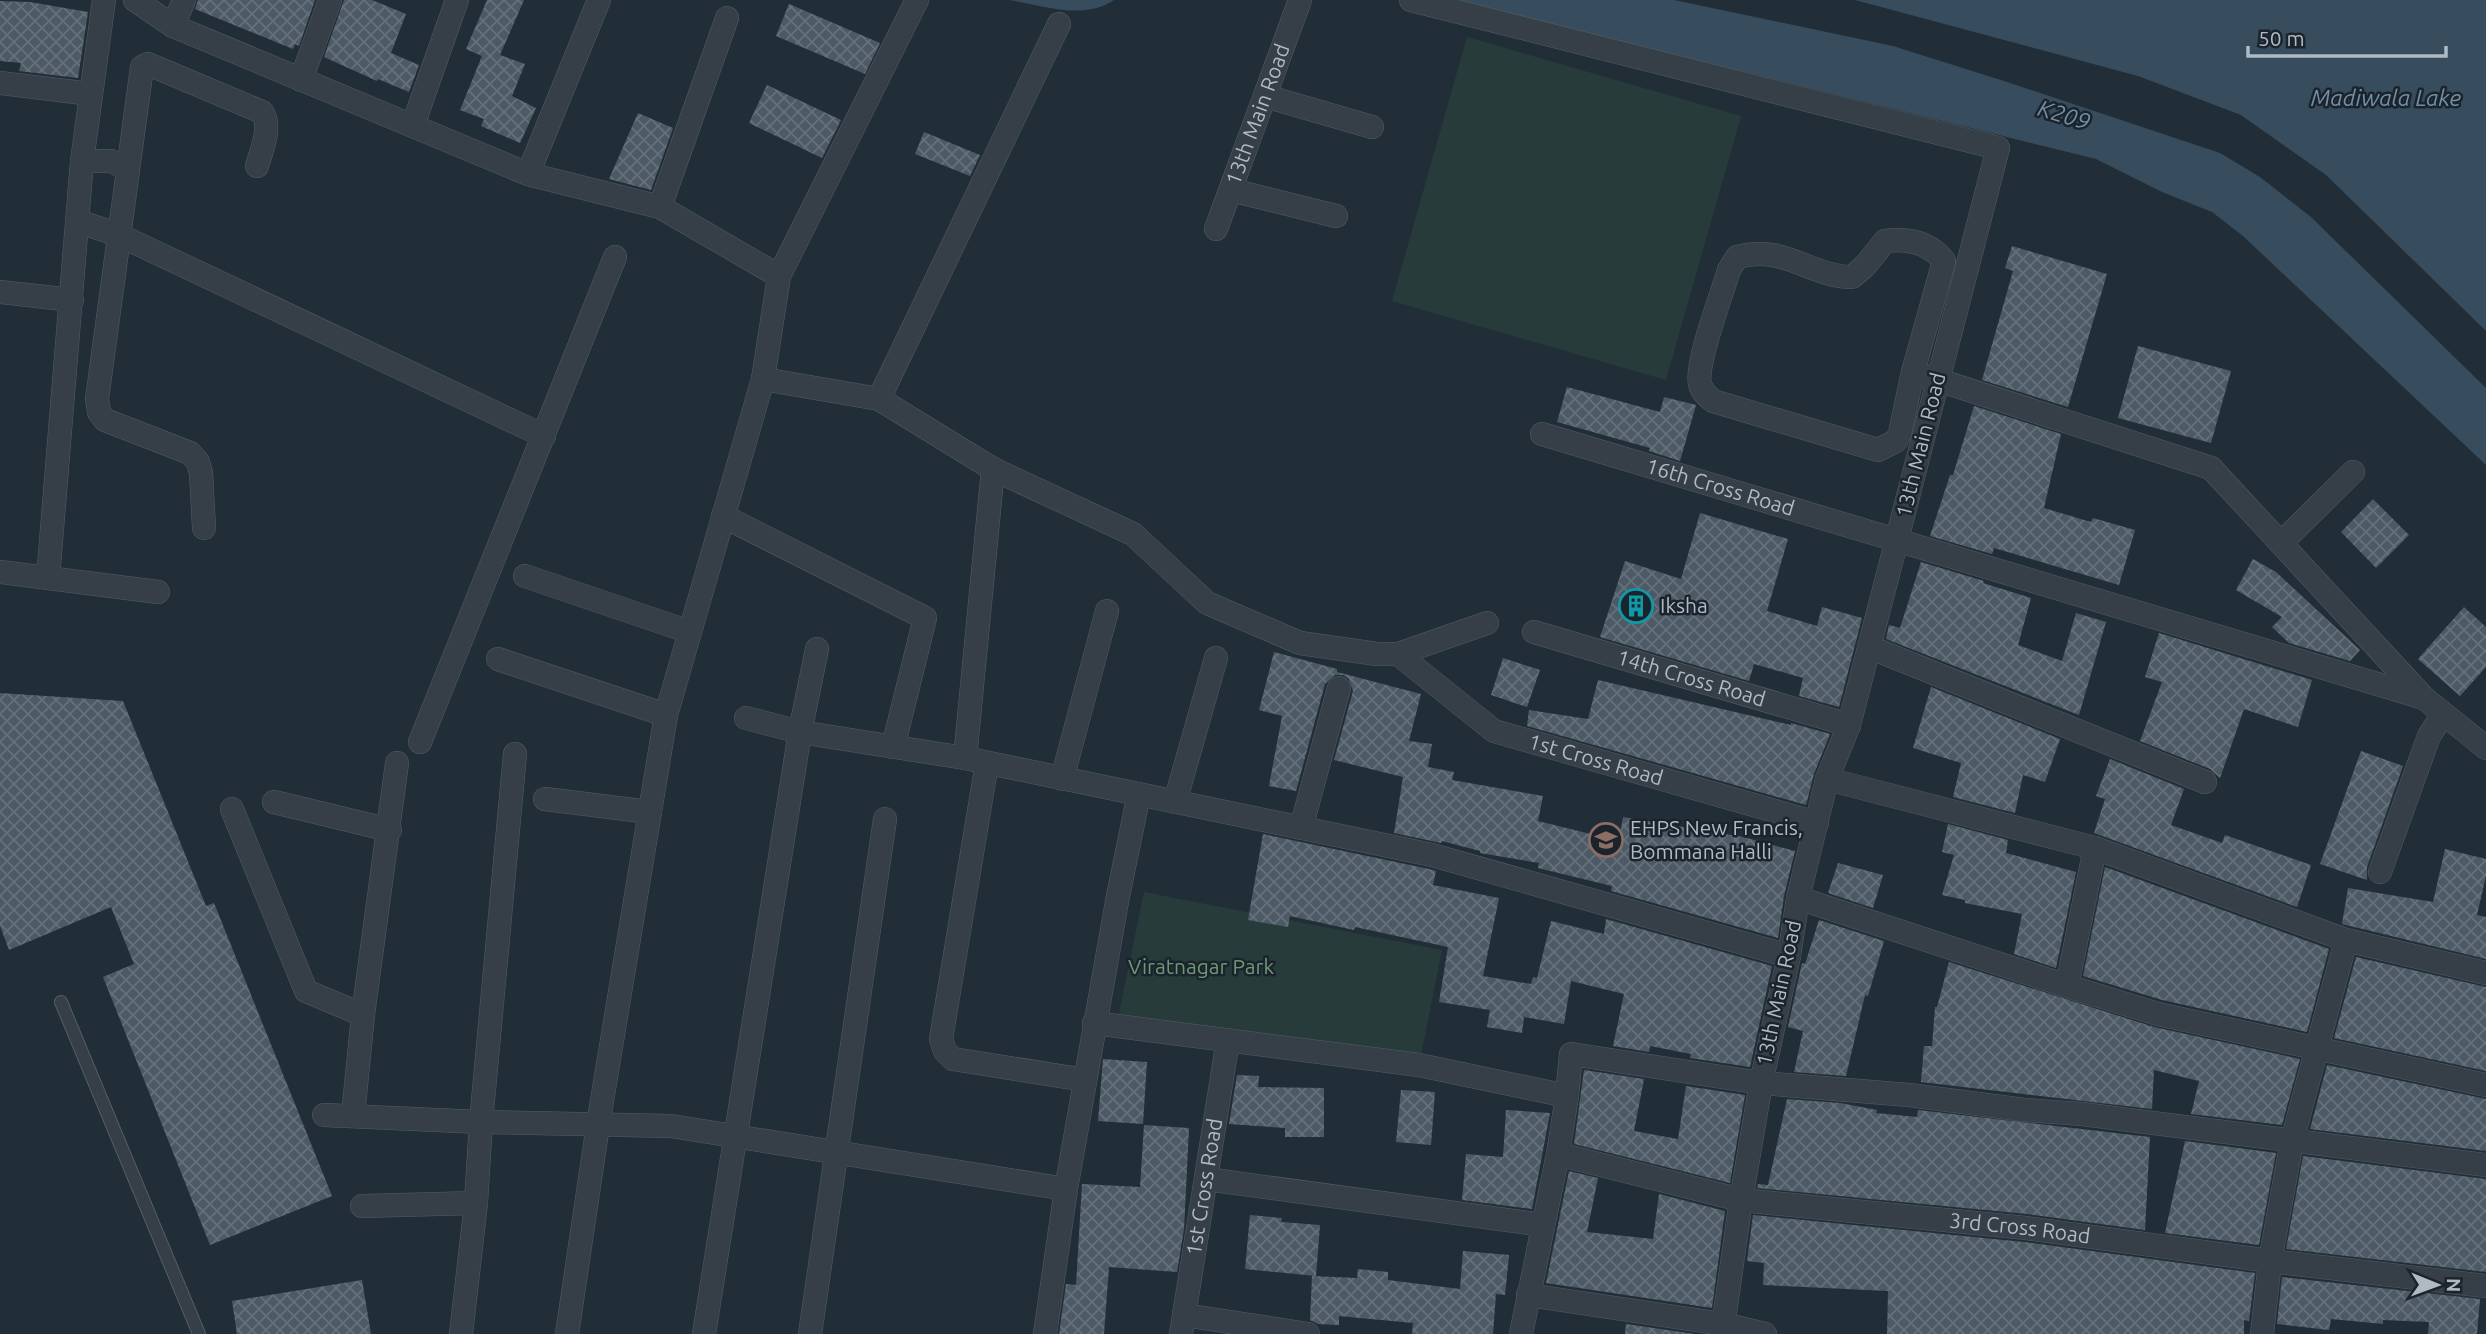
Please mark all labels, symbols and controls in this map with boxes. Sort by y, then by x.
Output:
scale bar [2248,14,2446,58]
text: 50 m [2258,26,2305,50]
street label: 13th Main Road [1220,40,1294,188]
water label: Madiwala Lake [2311,85,2462,110]
water label: K209 [2035,95,2093,134]
street label: 13th Main Road [1890,370,1950,520]
street label: 16th Cross Road [1644,453,1797,520]
building icon: Iksha [1617,587,1655,625]
place label: Iksha [1660,593,1708,617]
street label: 14th Cross Road [1615,644,1769,711]
street label: 1st Cross Road [1526,729,1666,790]
place label: EHPS New Francis, Bommana Halli [1630,815,1803,863]
school or university icon: EHPS New Francis, Bommana Halli [1587,821,1625,859]
street label: 13th Main Road [1751,918,1805,1068]
park label: Viratnagar Park [1128,954,1275,978]
street label: 1st Cross Road [1181,1116,1226,1257]
street label: 3rd Cross Road [1948,1208,2092,1248]
north arrow [2402,1250,2472,1320]
text: N [2443,1278,2465,1293]

